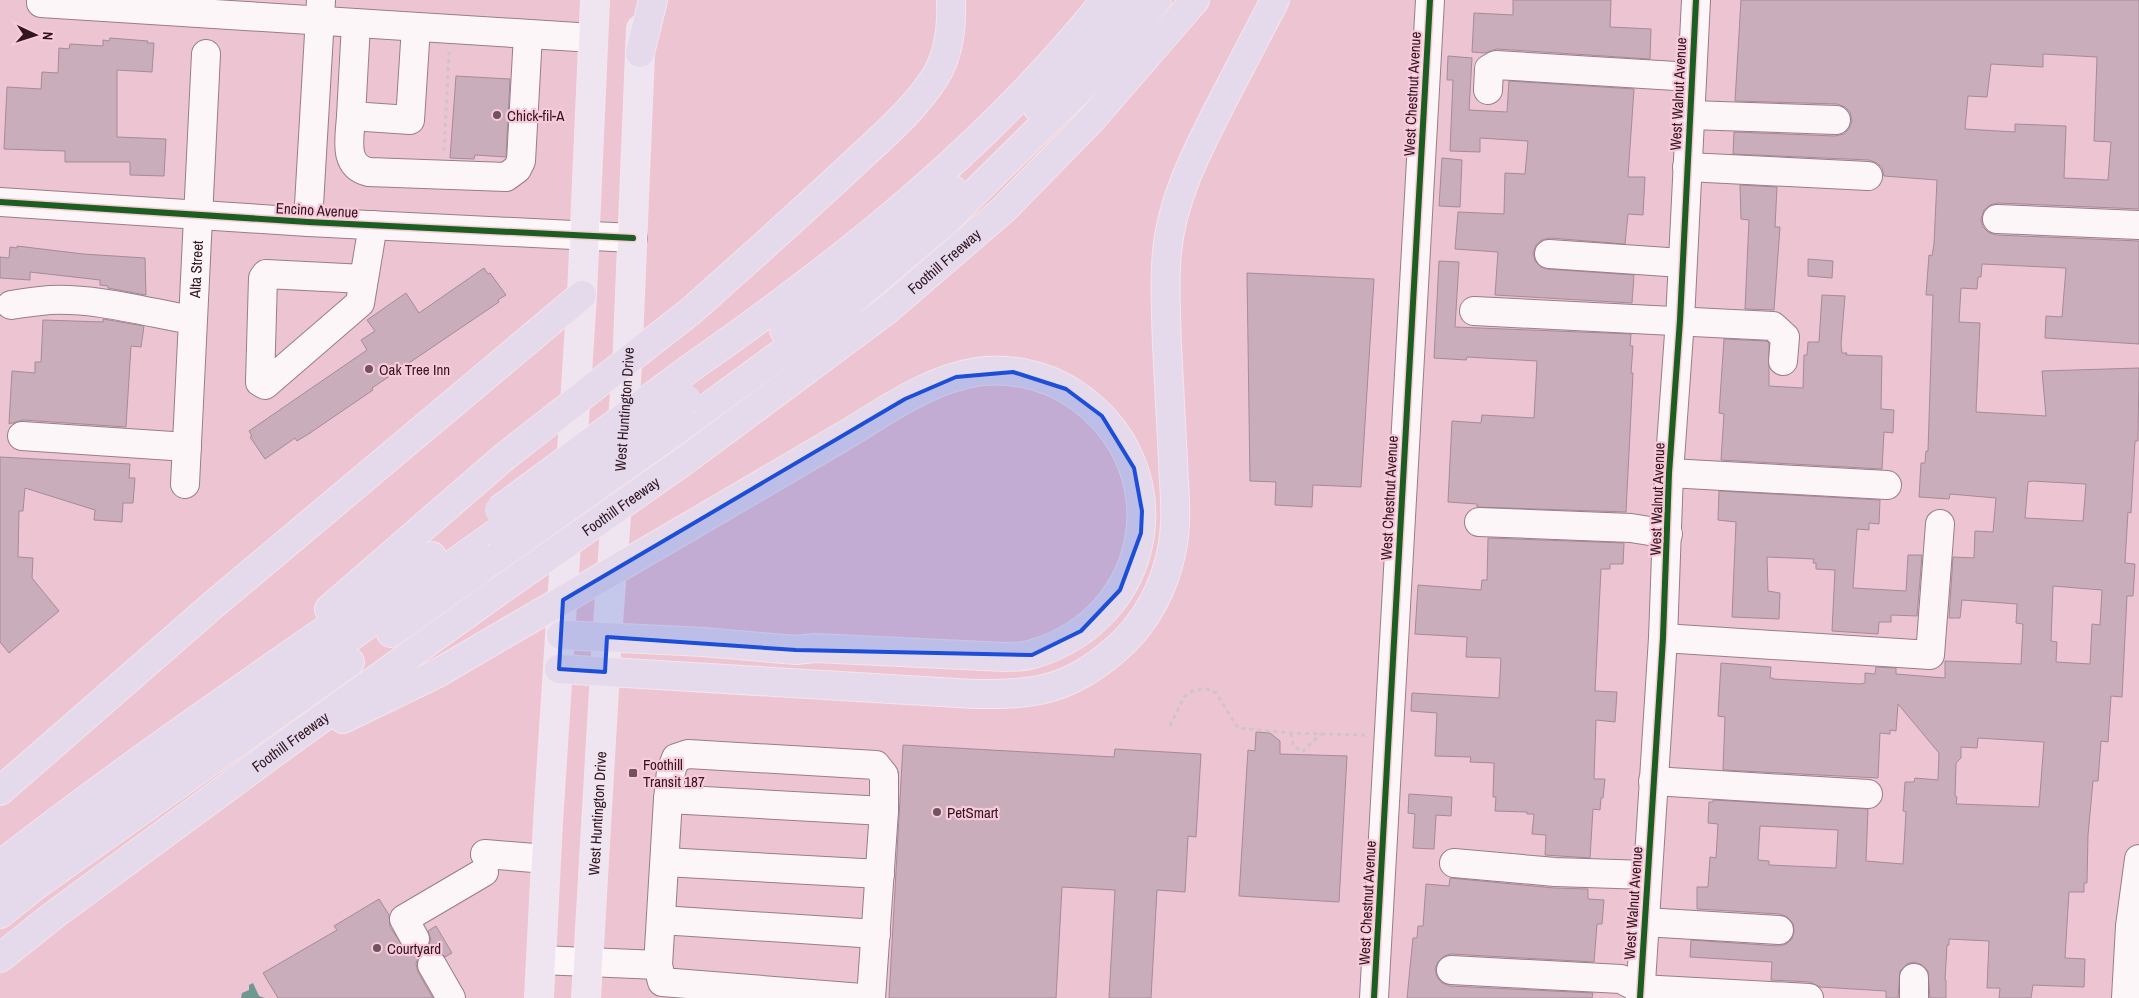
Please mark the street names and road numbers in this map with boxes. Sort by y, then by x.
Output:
street label: West Chestnut Avenue [1398,31,1426,157]
street label: West Walnut Avenue [1665,37,1691,151]
street label: Encino Avenue [275,197,359,223]
street label: Foothill Freeway [903,223,986,298]
street label: Alta Street [184,239,207,299]
street label: West Huntington Drive [609,347,638,472]
street label: West Chestnut Avenue [1375,435,1403,561]
street label: West Walnut Avenue [1645,442,1669,556]
street label: Foothill Freeway [577,471,664,540]
street label: Foothill Freeway [247,706,333,776]
street label: West Huntington Drive [583,750,611,876]
street label: West Chestnut Avenue [1353,840,1381,966]
street label: West Walnut Avenue [1619,846,1647,960]

